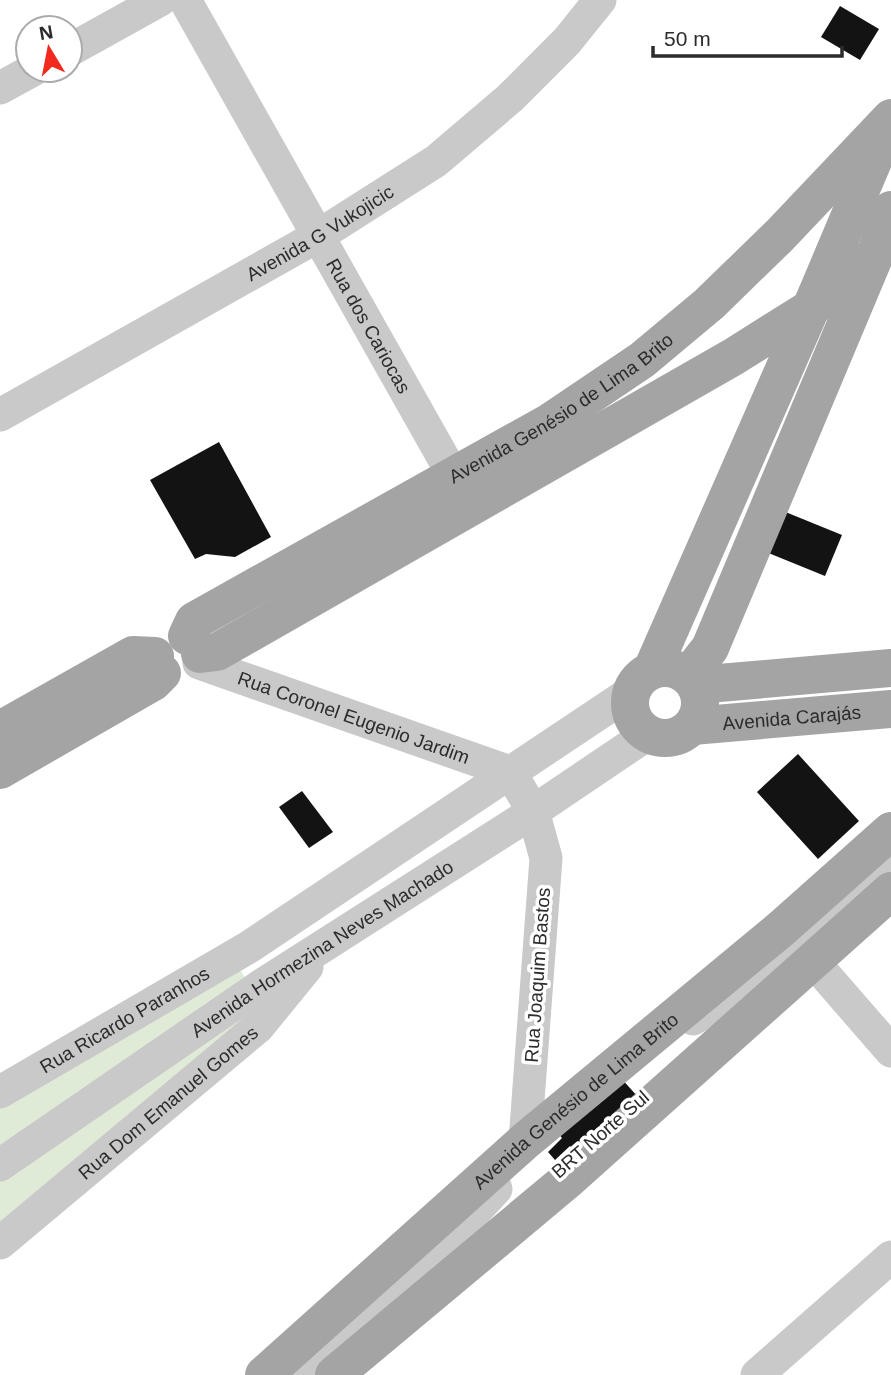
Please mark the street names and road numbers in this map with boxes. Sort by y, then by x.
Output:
street label: Avenida G Vukojicic [243,181,397,285]
street label: Rua dos Cariocas [322,255,415,397]
street label: Avenida Genésio de Lima Brito [445,329,677,487]
street label: Rua Coronel Eugenio Jardim [235,667,472,768]
street label: Avenida Carajás [721,702,862,734]
street label: Avenida Hormezina Neves Machado [187,856,457,1042]
street label: Rua Joaquim Bastos [521,887,554,1063]
street label: Rua Ricardo Paranhos [36,962,213,1077]
street label: Avenida Genésio de Lima Brito [469,1009,682,1194]
street label: Rua Dom Emanuel Gomes [74,1022,262,1184]
street label: BRT Norte Sul [547,1086,653,1182]

